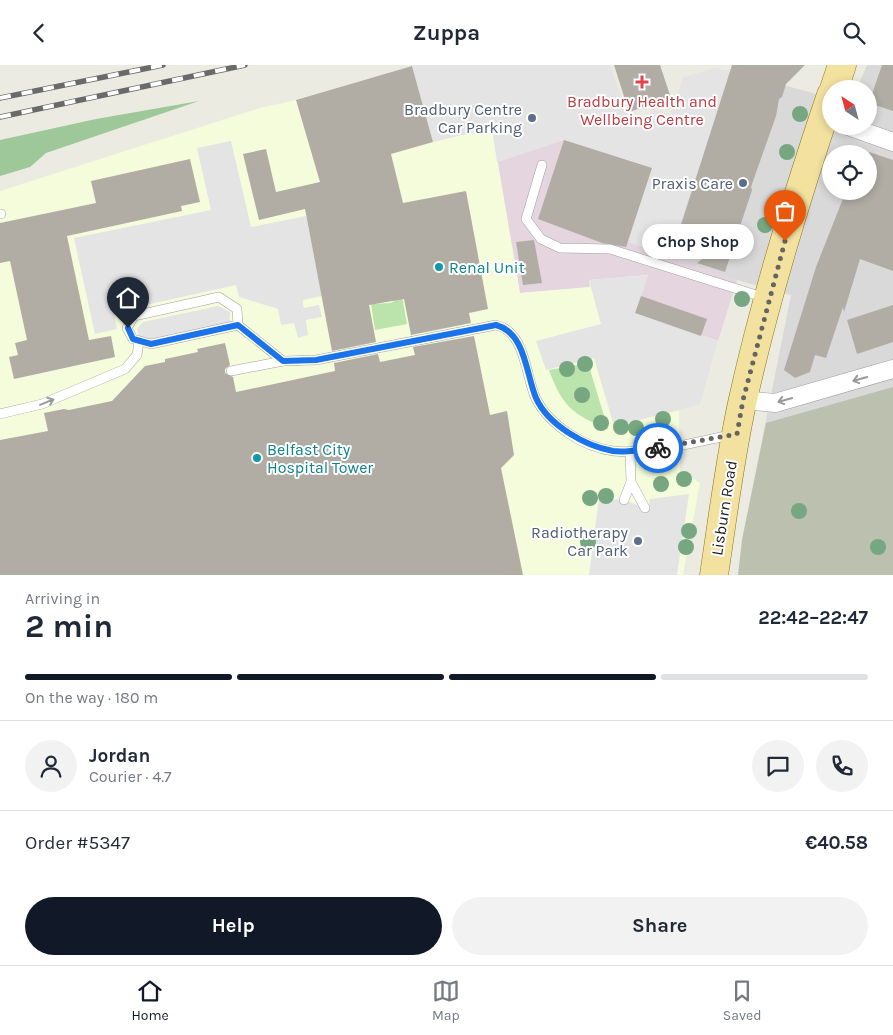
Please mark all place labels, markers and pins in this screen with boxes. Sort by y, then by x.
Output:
marker: Bradbury Health and Wellbeing Centre [635,75,649,89]
place label: Bradbury Health and Wellbeing Centre [567,92,717,129]
place label: Bradbury Centre Car Parking [404,100,522,137]
marker: Bradbury Centre Car Parking [526,112,538,124]
place label: Praxis Care [652,174,733,193]
marker: Praxis Care [737,177,749,189]
pin [764,190,806,241]
callout: Chop Shop [642,223,755,259]
place label: Renal Unit [449,258,525,277]
marker: Renal Unit [433,261,445,273]
pin [107,277,149,328]
place label: Belfast City Hospital Tower [267,440,373,477]
marker: Belfast City Hospital Tower [251,452,263,464]
place label: Radiotherapy Car Park [531,523,629,560]
marker: Radiotherapy Car Park [632,535,644,547]

